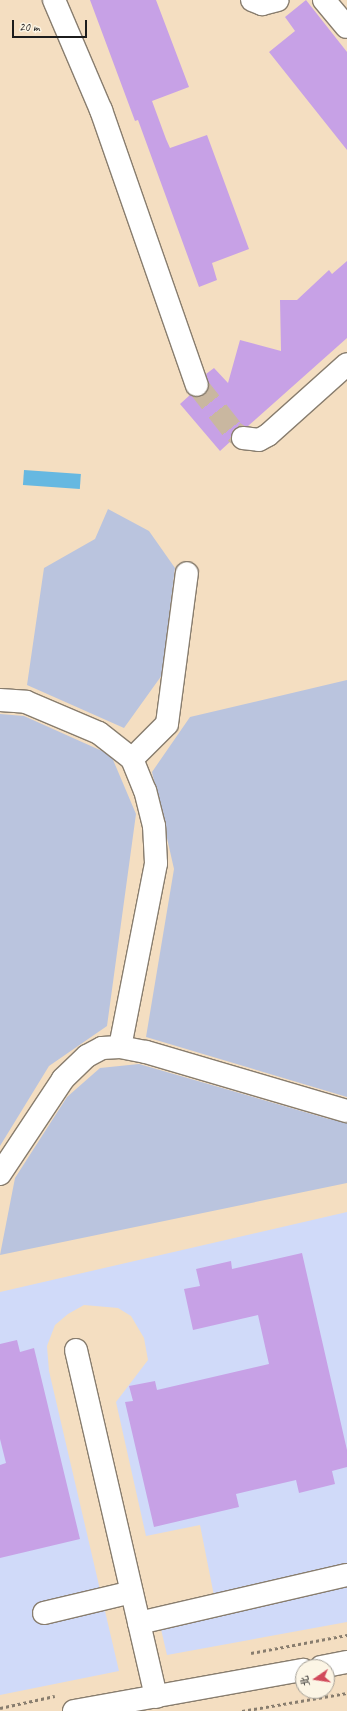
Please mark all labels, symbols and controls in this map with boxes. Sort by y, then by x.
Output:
scale bar [14,12,89,38]
text: 20 m [19,19,39,35]
north arrow [295,1659,335,1699]
text: 北 [296,1675,312,1688]

